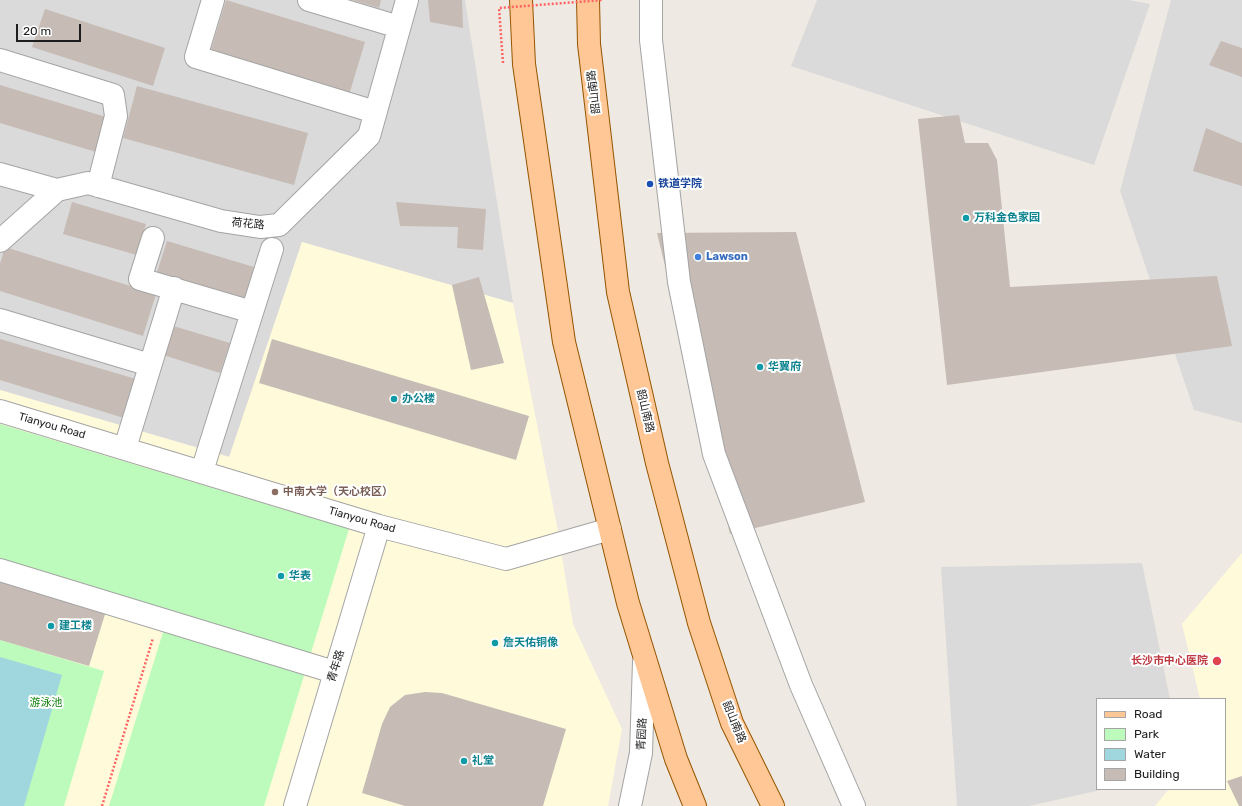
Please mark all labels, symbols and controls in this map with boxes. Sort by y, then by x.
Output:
scale bar [18,16,83,42]
text: 20 m [23,24,51,38]
street label: 韶山南路 [585,69,603,115]
place label: 铁道学院 [658,177,702,191]
marker: 铁道学院 [645,179,655,189]
place label: 万科金色家园 [974,211,1040,225]
marker: 万科金色家园 [961,213,971,223]
street label: 荷花路 [231,216,265,232]
place label: Lawson [706,250,748,264]
marker: Lawson [693,252,703,262]
place label: 华翼府 [768,360,801,374]
marker: 华翼府 [755,362,765,372]
street label: 韶山南路 [634,388,656,434]
place label: 办公楼 [402,392,435,406]
marker: 办公楼 [389,394,399,404]
street label: Tianyou Road [17,410,87,442]
place label: 中南大学（天心校区） [283,485,393,499]
marker: 中南大学（天心校区） [270,487,280,497]
street label: Tianyou Road [327,504,397,536]
place label: 华表 [289,569,311,583]
marker: 华表 [276,571,286,581]
place label: 建工楼 [59,619,92,633]
marker: 建工楼 [46,621,56,631]
place label: 詹天佑铜像 [503,636,558,650]
marker: 詹天佑铜像 [490,638,500,648]
street label: 青年路 [325,648,347,684]
place label: 长沙市中心医院 [1131,654,1208,668]
marker: 长沙市中心医院 [1211,655,1223,667]
park label: 游泳池 [30,696,62,710]
legend [1096,698,1226,790]
street label: 韶山南路 [720,699,748,745]
text: Road [1134,707,1162,721]
street label: 青园路 [635,717,649,751]
text: Park [1134,727,1159,741]
text: Water [1134,747,1166,761]
place label: 礼堂 [472,754,494,768]
marker: 礼堂 [459,756,469,766]
text: Building [1134,767,1180,781]

